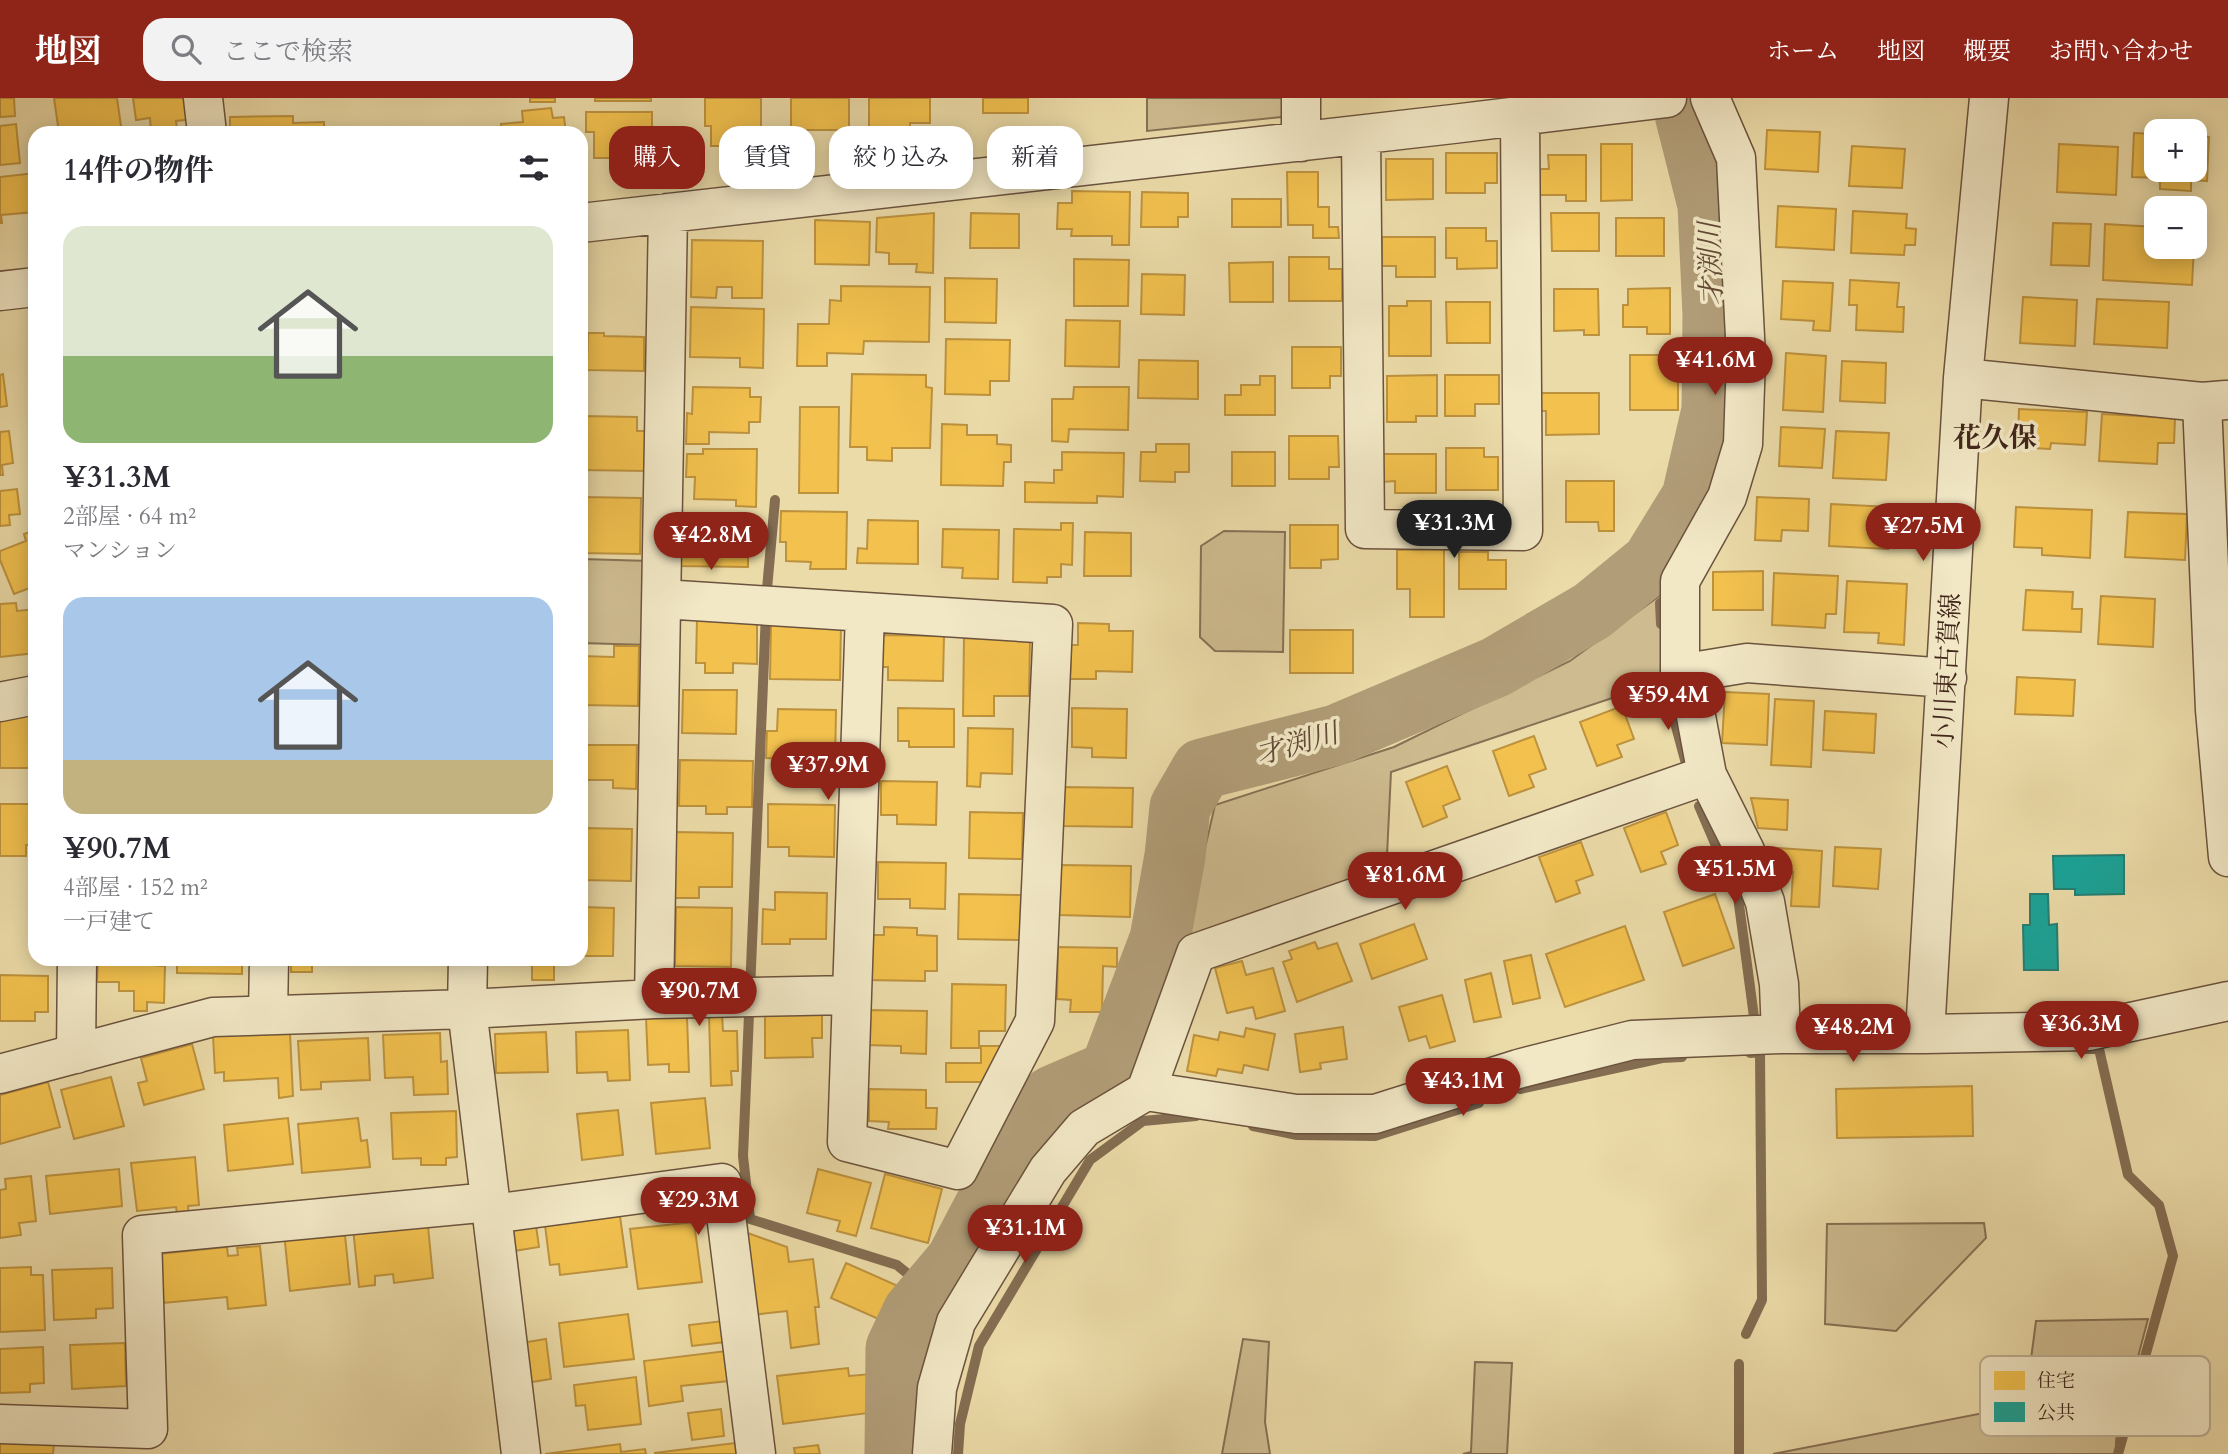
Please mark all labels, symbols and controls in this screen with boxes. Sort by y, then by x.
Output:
search box [143,18,633,81]
text: 地図 [35,29,101,74]
icon: search [167,30,205,68]
text: ここで検索 [223,34,353,69]
text: ホーム [1767,35,1839,68]
text: 地図 [1877,35,1925,68]
text: 概要 [1963,35,2011,68]
text: お問い合わせ [2049,35,2193,68]
map controls [2144,119,2207,259]
button: + [2144,119,2207,182]
chip: 購入 [609,126,705,189]
chip: 賃貸 [719,126,815,189]
chip: 絞り込み [829,126,973,189]
chip: 新着 [987,126,1083,189]
icon: filters [515,149,553,187]
text: 14件の物件 [63,150,214,191]
button: − [2144,196,2207,259]
water label: 才渕川 [1690,218,1731,307]
icon: home [245,271,371,397]
pin: ¥41.6M [1658,338,1772,397]
text: ¥41.6M [1674,344,1756,375]
district label: 花久保 [1953,419,2037,457]
text: ¥31.3M [63,457,171,498]
pin: ¥31.3M [1397,500,1511,560]
text: 2部屋 · 64 m² [63,501,196,532]
pin: ¥27.5M [1866,504,1980,563]
text: ¥31.3M [1413,507,1495,538]
text: ¥27.5M [1882,510,1964,541]
pin: ¥42.8M [654,512,768,572]
text: ¥42.8M [670,519,752,550]
text: マンション [63,535,177,566]
street label: 小川東古賀線 [1925,592,1969,750]
icon: home [245,642,371,768]
pin: ¥59.4M [1611,672,1725,732]
text: ¥59.4M [1627,679,1709,710]
water label: 才渕川 [1251,713,1345,774]
pin: ¥37.9M [771,742,885,802]
text: ¥37.9M [787,749,869,780]
text: ¥90.7M [63,828,171,869]
pin: ¥51.5M [1678,846,1792,906]
pin: ¥81.6M [1348,852,1462,912]
text: ¥51.5M [1694,853,1776,884]
text: ¥81.6M [1364,859,1446,890]
text: 4部屋 · 152 m² [63,872,208,903]
text: 一戸建て [63,906,155,937]
pin: ¥90.7M [642,968,756,1028]
text: ¥90.7M [658,975,740,1006]
pin: ¥36.3M [2024,1002,2138,1061]
pin: ¥48.2M [1796,1004,1910,1064]
text: ¥36.3M [2040,1008,2122,1039]
text: ¥48.2M [1812,1011,1894,1042]
pin: ¥43.1M [1406,1058,1520,1118]
text: ¥43.1M [1422,1065,1504,1096]
pin: ¥29.3M [641,1178,755,1237]
text: ¥29.3M [657,1184,739,1215]
pin: ¥31.1M [968,1206,1082,1265]
text: ¥31.1M [984,1212,1066,1243]
legend [1980,1356,2210,1436]
text: 住宅 [2037,1368,2075,1394]
text: 公共 [2037,1400,2075,1426]

